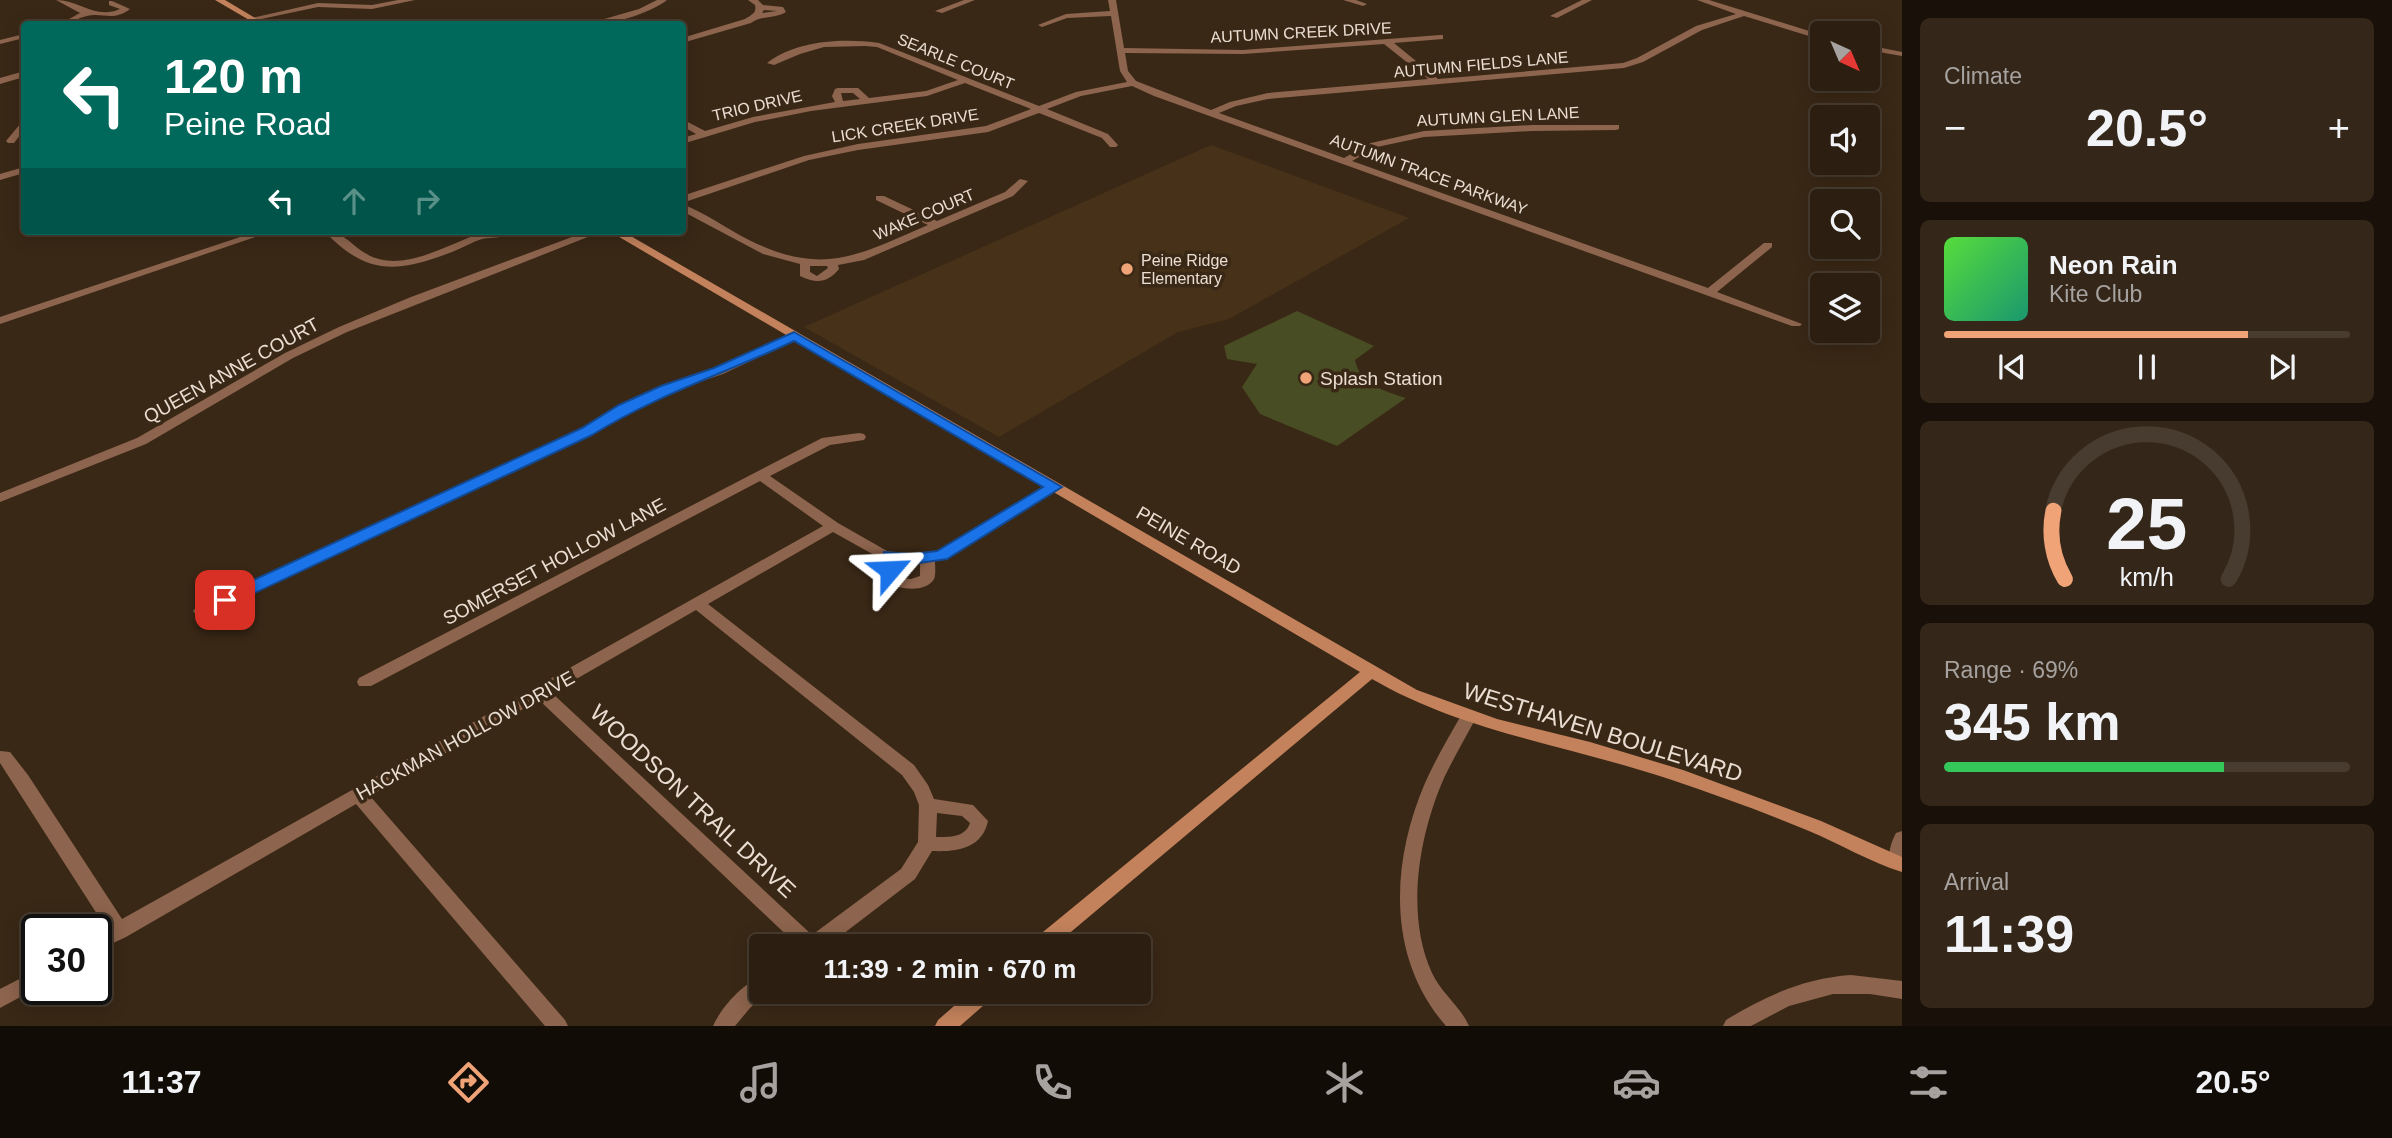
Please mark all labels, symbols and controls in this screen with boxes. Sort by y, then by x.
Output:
street label: AUTUMN CREEK DRIVE [1210,19,1392,46]
north arrow [1810,21,1880,91]
map controls [1810,21,1880,343]
street label: SEARLE COURT [895,30,1017,93]
street label: AUTUMN FIELDS LANE [1393,48,1569,81]
icon: left [49,49,140,140]
text: 120 m [164,49,303,103]
text: Climate [1944,63,2022,89]
street label: TRIO DRIVE [711,87,804,124]
text: 20.5° [2086,99,2208,157]
street label: AUTUMN GLEN LANE [1416,104,1580,129]
street label: LICK CREEK DRIVE [830,105,980,146]
button: sound [1810,105,1880,175]
text: Peine Road [164,106,331,142]
text: − [1944,107,1966,149]
text: + [2328,107,2350,149]
street label: AUTUMN TRACE PARKWAY [1328,131,1530,218]
icon: left [262,182,300,220]
icon: ahead [335,182,373,220]
icon: right [408,182,446,220]
street label: WAKE COURT [871,186,977,243]
button: search [1810,189,1880,259]
text: Neon Rain [2049,250,2178,280]
place label: Peine Ridge Elementary [1141,252,1228,287]
marker: Peine Ridge Elementary [1119,261,1135,277]
button: layers [1810,273,1880,343]
text: Kite Club [2049,281,2142,307]
street label: QUEEN ANNE COURT [140,313,323,427]
icon: previous [1993,348,2031,386]
icon: pause [2128,348,2166,386]
icon: next [2263,348,2301,386]
place label: Splash Station [1320,368,1443,389]
marker: Splash Station [1298,370,1314,386]
text: 25 [2107,483,2187,564]
street label: SOMERSET HOLLOW LANE [439,494,669,629]
street label: PEINE ROAD [1133,502,1245,579]
position arrow [853,533,927,607]
text: km/h [2120,563,2174,591]
pin [195,570,255,630]
icon: arrive [206,581,244,619]
text: Range · 69% [1944,657,2078,683]
street label: HACKMAN HOLLOW DRIVE [353,667,578,804]
street label: WESTHAVEN BOULEVARD [1460,677,1746,787]
text: 345 km [1944,693,2120,751]
street label: WOODSON TRAIL DRIVE [585,699,801,903]
text: Arrival [1944,869,2009,895]
text: 11:39 [1944,905,2074,963]
speed limit sign: 30 [21,914,112,1005]
text: 11:39 · 2 min · 670 m [824,954,1076,984]
icon: directions [444,1058,493,1107]
icon: music [736,1058,785,1107]
icon: phone [1028,1058,1077,1107]
icon: climate [1320,1058,1369,1107]
icon: car [1612,1058,1661,1107]
icon: filters [1904,1058,1953,1107]
text: 11:37 [121,1064,202,1100]
text: 20.5° [2195,1064,2270,1100]

